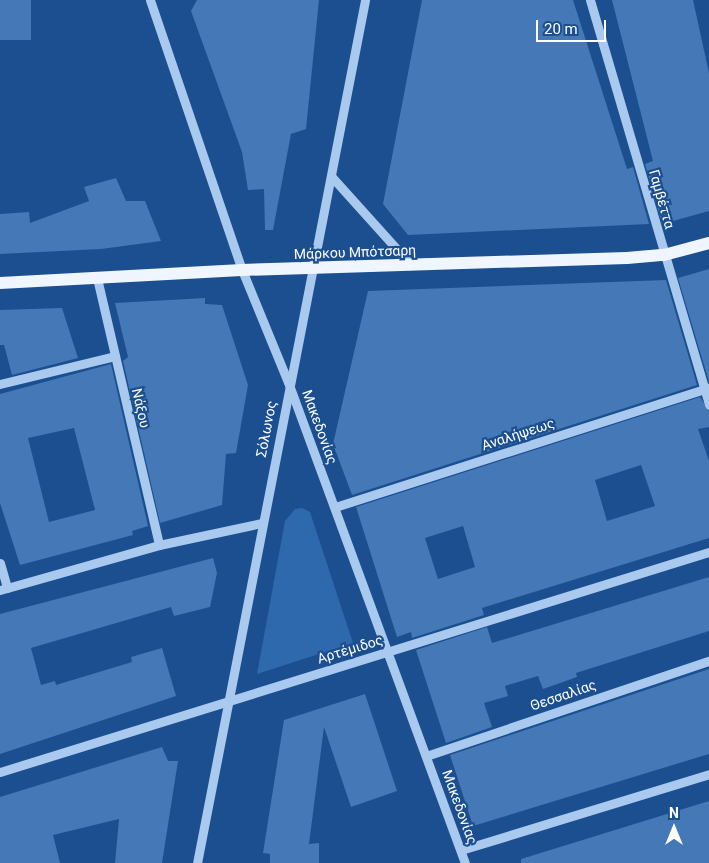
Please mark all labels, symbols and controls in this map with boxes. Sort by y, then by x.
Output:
scale bar [539,10,609,42]
text: 20 m [544,20,578,38]
street label: Γαμβέττα [646,168,678,230]
street label: Μάρκου Μπότσαρη [294,241,416,263]
street label: Νάξου [128,386,154,430]
street label: Μακεδονίας [299,387,341,467]
street label: Σόλωνος [252,399,280,459]
street label: Αναλήψεως [479,414,557,454]
street label: Αρτέμιδος [315,631,385,667]
street label: Θεσσαλίας [528,676,598,714]
street label: Μακεδονίας [439,767,481,847]
north arrow [649,803,699,853]
text: N [669,805,679,821]

